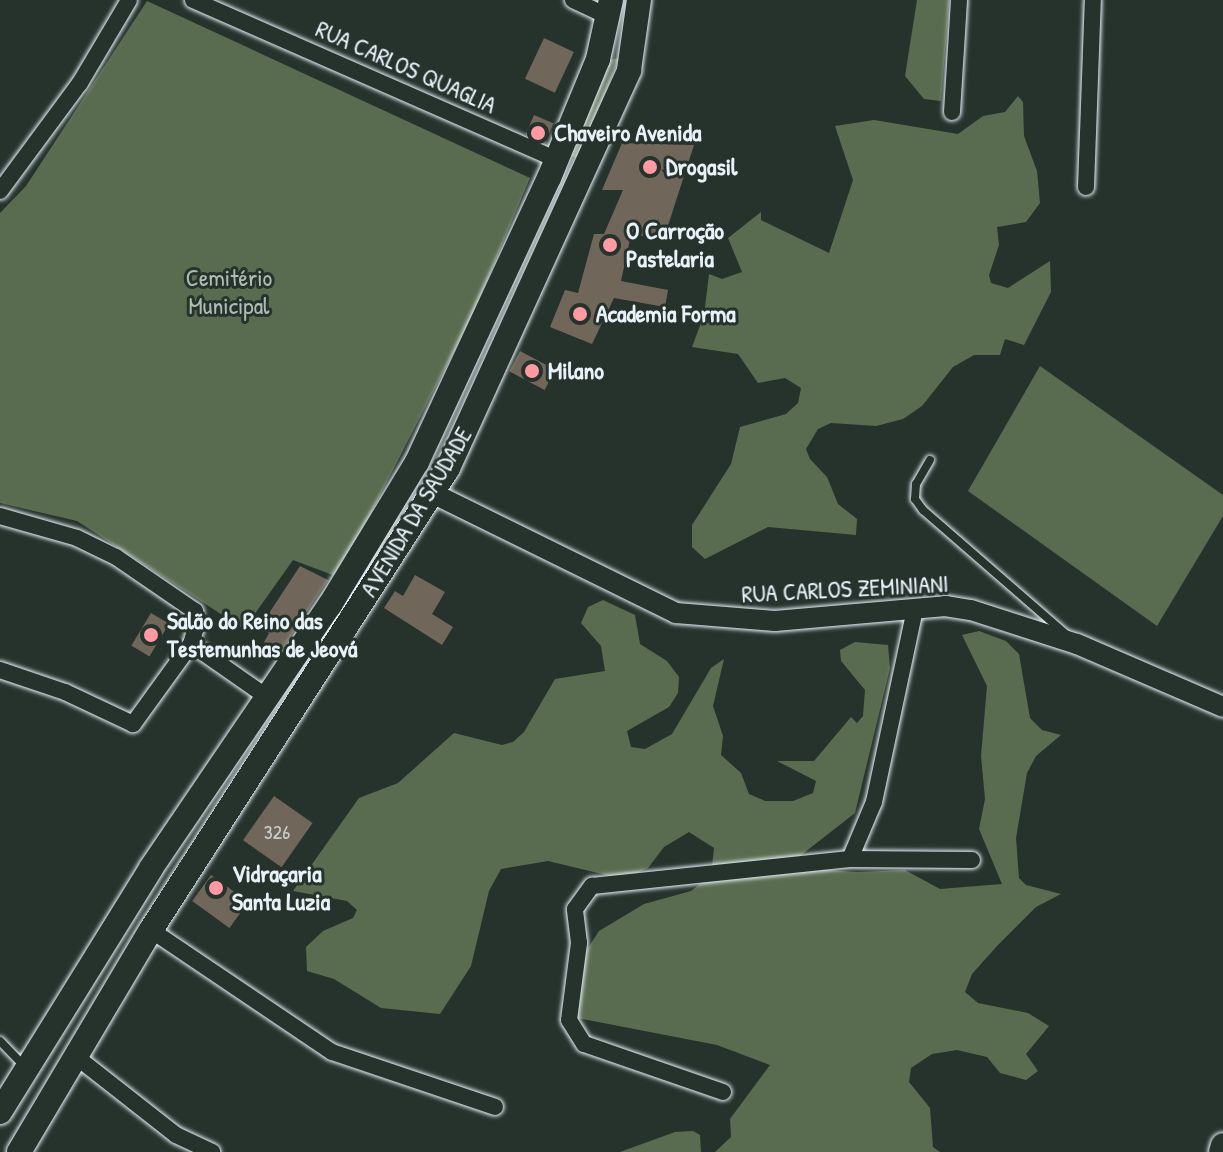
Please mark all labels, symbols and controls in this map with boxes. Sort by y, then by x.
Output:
street label: RUA CARLOS QUAGLIA [311,14,501,120]
place label: Chaveiro Avenida [554,119,701,147]
marker: Chaveiro Avenida [529,124,547,142]
place label: Drogasil [666,153,737,181]
marker: Drogasil [641,158,659,176]
place label: O Carroção Pastelaria [626,217,724,273]
marker: O Carroção Pastelaria [601,236,619,254]
park label: Cemitério Municipal [186,264,272,320]
place label: Academia Forma [596,300,736,328]
marker: Academia Forma [571,305,589,323]
place label: Milano [548,357,604,385]
marker: Milano [523,362,541,380]
street label: AVENIDA DA SAUDADE [354,422,478,602]
street label: RUA CARLOS ZEMINIANI [741,569,949,609]
place label: Salão do Reino das Testemunhas de Jeová [167,607,357,663]
marker: Salão do Reino das Testemunhas de Jeová [142,626,160,644]
house number: 326 [264,819,290,843]
place label: Vidraçaria Santa Luzia [232,860,330,916]
marker: Vidraçaria Santa Luzia [207,879,225,897]

